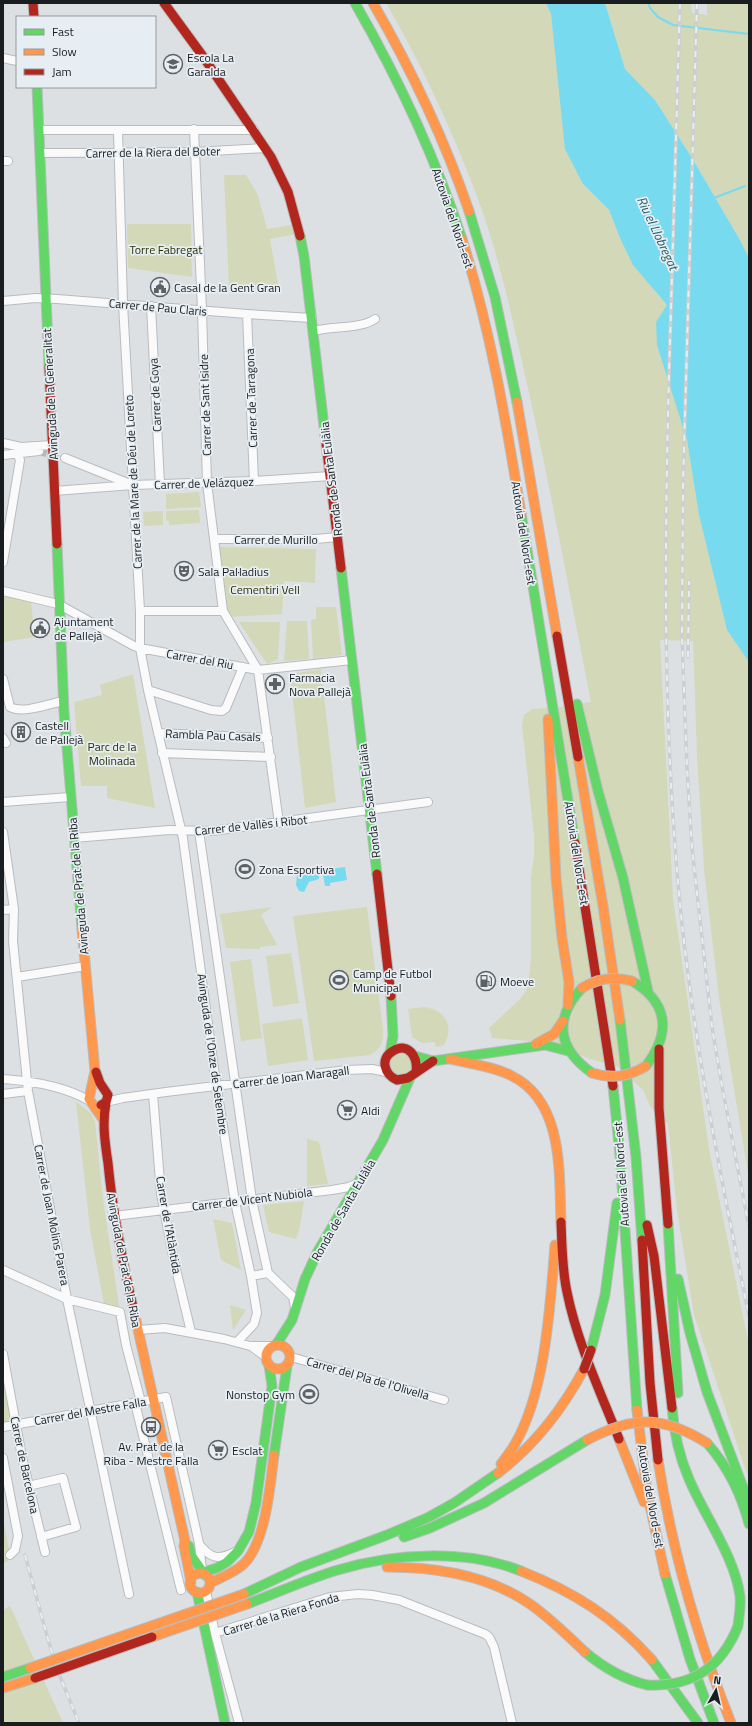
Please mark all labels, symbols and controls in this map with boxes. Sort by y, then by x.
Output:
legend [16,16,156,88]
text: Fast [52,22,75,41]
text: Slow [52,42,77,61]
place label: Escola La Garalda [187,48,234,81]
school or university icon: Escola La Garalda [162,53,184,75]
text: Jam [52,62,72,81]
street label: Carrer de la Riera del Boter [85,141,221,163]
street label: Autovia del Nord-est [427,165,479,271]
water label: Riu el Llobregat [632,193,685,275]
park label: Torre Fabregat [129,240,203,259]
public building icon: Casal de la Gent Gran [149,276,171,298]
place label: Casal de la Gent Gran [174,278,281,297]
street label: Carrer de Pau Claris [108,293,208,321]
street label: Avinguda de la Generalitat [37,327,63,460]
street label: Carrer de Tarragona [240,348,262,448]
street label: Carrer de Sant Isidre [194,354,216,456]
street label: Carrer de Goya [144,358,166,432]
street label: Carrer de la Mare de Déu de Loreto [119,394,147,570]
street label: Ronda de Santa Eulàlia [315,421,347,537]
street label: Carrer de Velázquez [154,472,254,494]
street label: Autovia del Nord-est [506,480,542,587]
street label: Carrer de Murillo [234,530,318,549]
theatre icon: Sala Pal·ladius [173,560,195,582]
place label: Sala Pal·ladius [198,562,269,581]
park label: Cementiri Vell [230,580,300,599]
place label: Ajuntament de Pallejà [54,612,114,645]
public building icon: Ajuntament de Pallejà [29,617,51,639]
street label: Carrer del Riu [165,644,235,674]
place label: Farmacia Nova Pallejà [289,668,351,701]
pharmacy icon: Farmacia Nova Pallejà [264,673,286,695]
place label: Castell de Pallejà [35,716,83,749]
building icon: Castell de Pallejà [10,721,32,743]
street label: Rambla Pau Casals [165,724,262,746]
park label: Parc de la Molinada [88,737,136,770]
street label: Ronda de Santa Eulàlia [353,743,385,859]
street label: Autovia del Nord-est [559,800,595,907]
street label: Carrer de Vallès i Ribot [194,810,309,840]
street label: Avinguda de Prat de la Riba [63,817,93,955]
sports icon: Zona Esportiva [234,858,256,880]
place label: Zona Esportiva [259,860,334,879]
place label: Camp de Futbol Municipal [353,964,432,997]
sports icon: Camp de Futbol Municipal [328,969,350,991]
fuel station icon: Moeve [475,970,497,992]
street label: Avinguda de l'Onze de Setembre [192,972,234,1136]
place label: Moeve [500,972,534,991]
street label: Carrer de Joan Maragall [232,1060,350,1094]
supermarket icon: Aldi [336,1099,358,1121]
place label: Aldi [361,1101,380,1120]
street label: Autovia del Nord-est [608,1120,634,1227]
street label: Carrer de Joan Molins Parera [29,1143,75,1287]
street label: Ronda de Santa Eulàlia [306,1155,380,1265]
street label: Carrer de l'Atlàntida [151,1175,187,1275]
street label: Carrer de Vicent Nubiola [191,1182,313,1216]
street label: Avinguda de Prat de la Riba [102,1191,146,1329]
street label: Carrer del Pla de l'Olivella [304,1351,432,1405]
sports icon: Nonstop Gym [298,1383,320,1405]
place label: Nonstop Gym [226,1385,295,1404]
street label: Carrer del Mestre Falla [32,1392,148,1430]
street label: Carrer de Barcelona [5,1415,45,1515]
bus stop icon: Av. Prat de la Riba - Mestre Falla [140,1416,162,1438]
place label: Av. Prat de la Riba - Mestre Falla [104,1437,198,1470]
supermarket icon: Esclat [207,1439,229,1461]
place label: Esclat [232,1441,263,1460]
street label: Autovia del Nord-est [633,1443,670,1550]
street label: Carrer de la Riera Fonda [221,1587,341,1641]
north arrow [696,1670,736,1710]
text: N [713,1672,722,1689]

